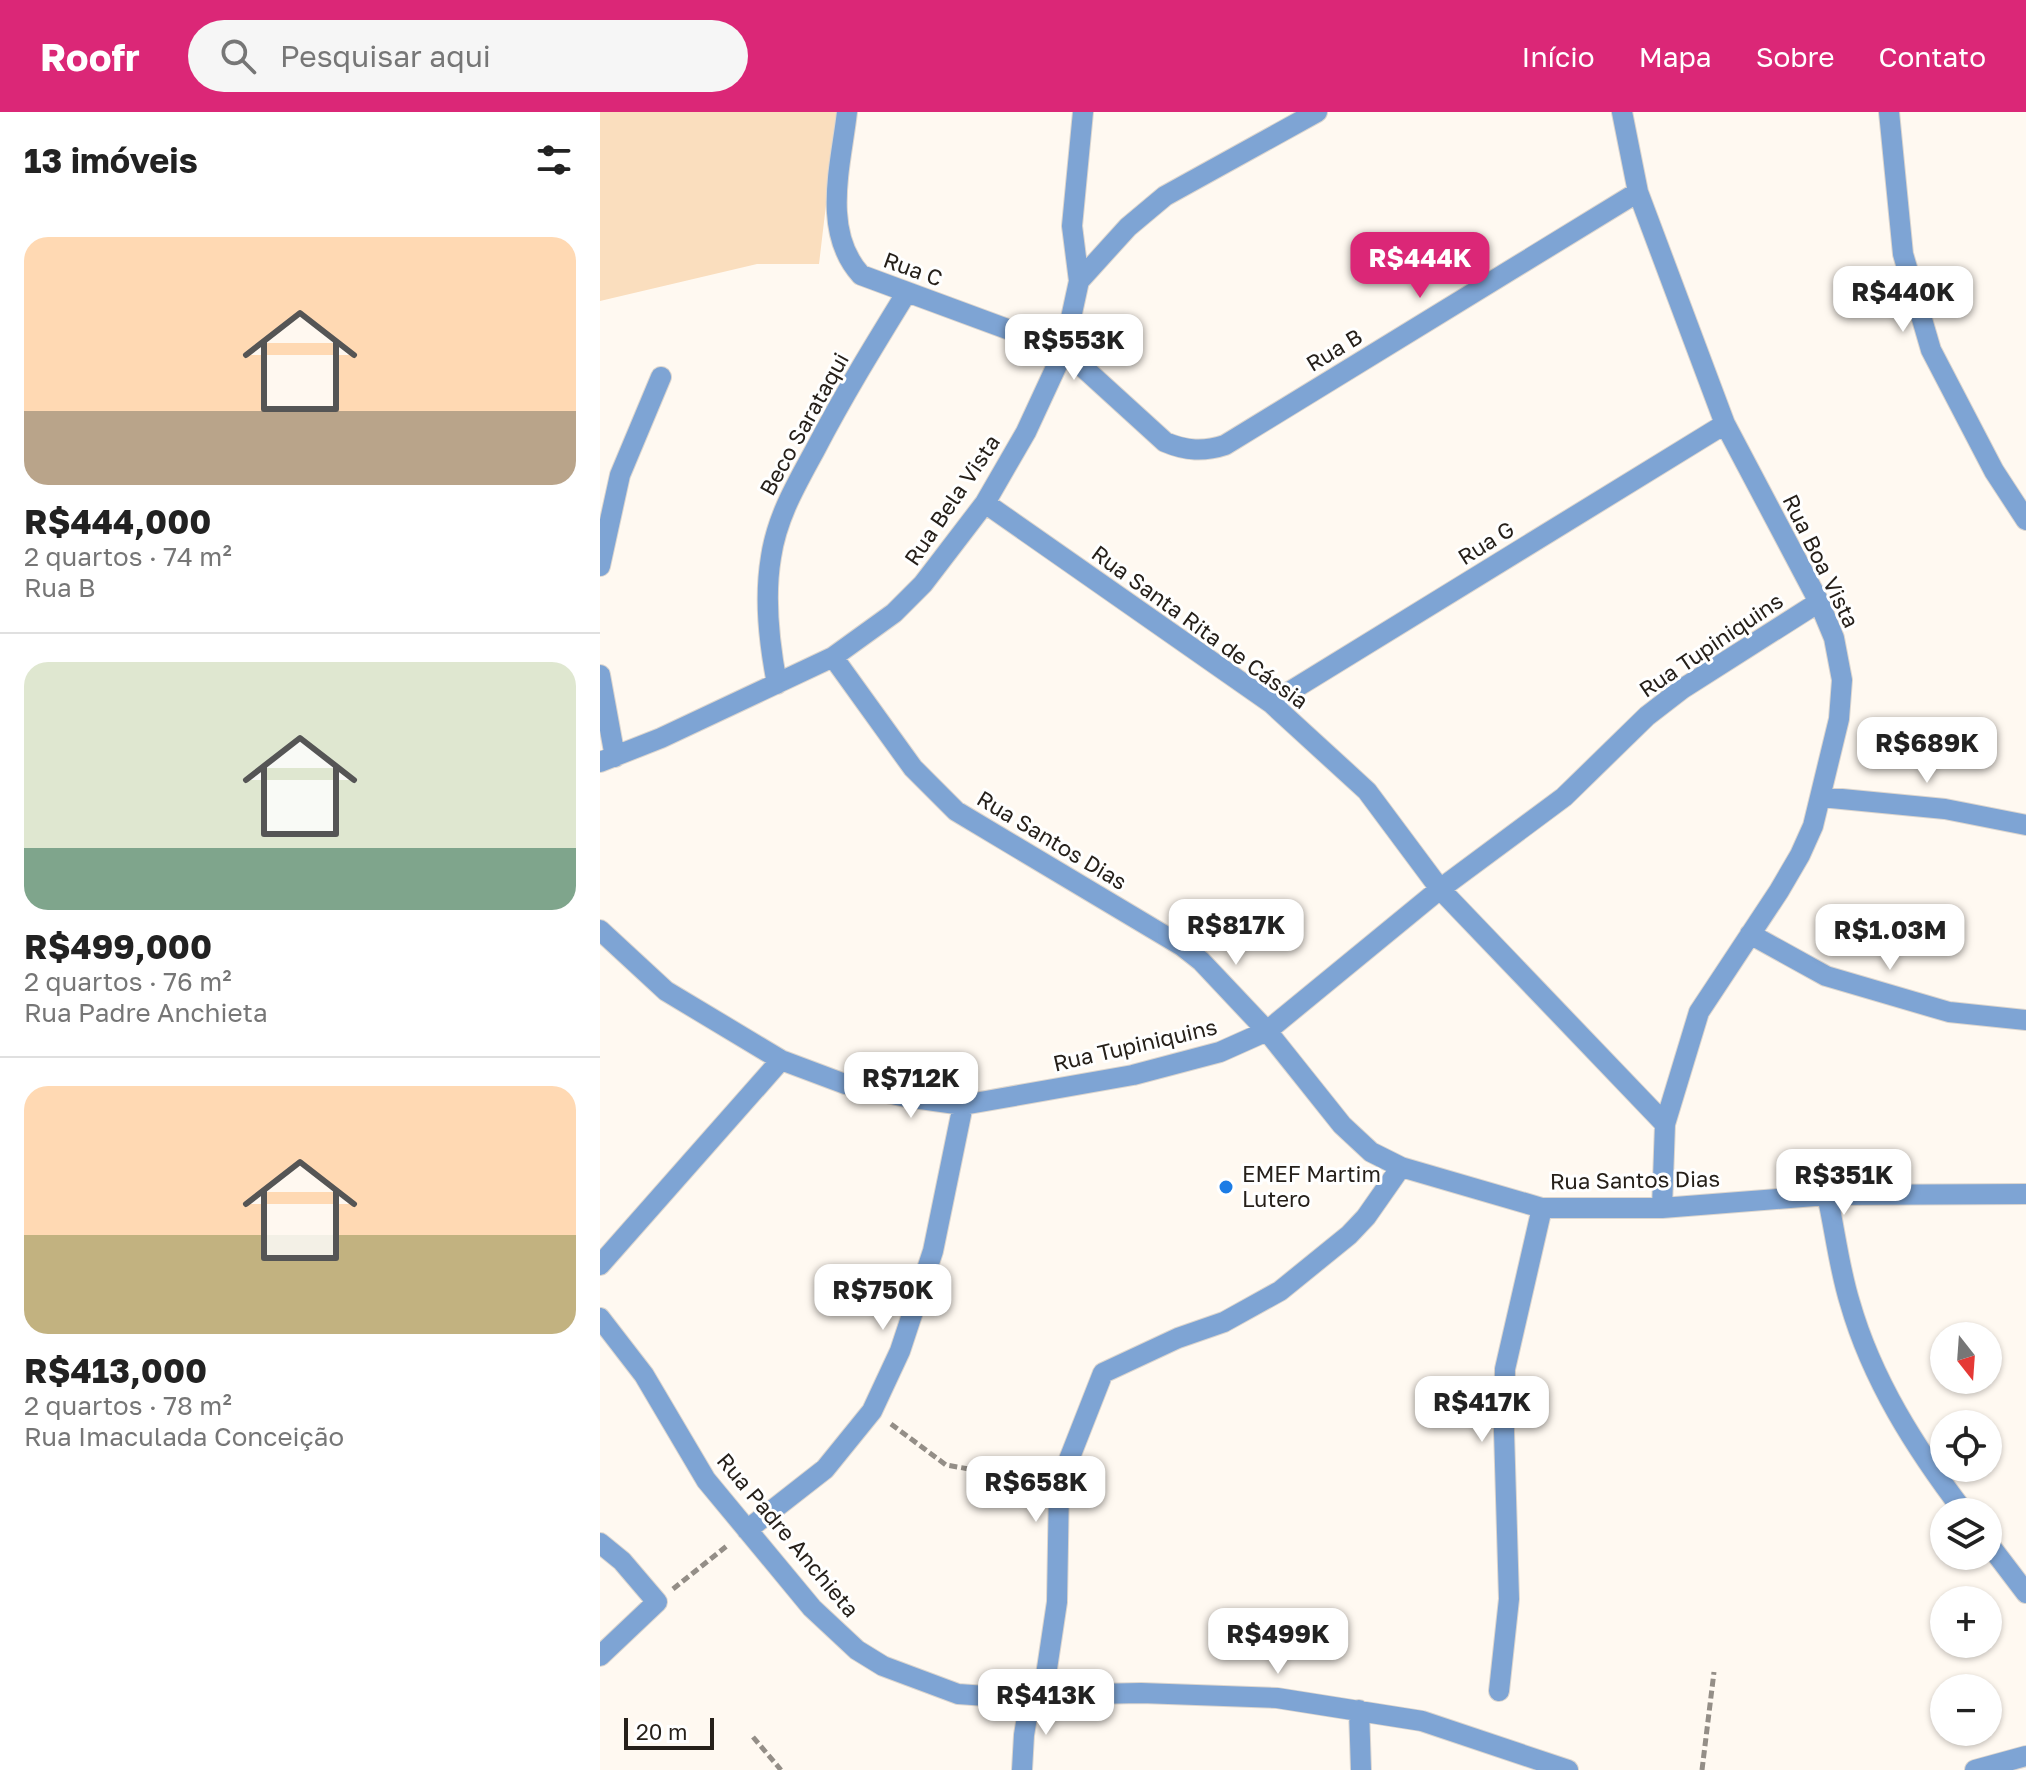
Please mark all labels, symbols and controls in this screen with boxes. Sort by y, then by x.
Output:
search box [188,20,748,92]
text: Roofr [40,34,140,79]
icon: search [216,34,260,78]
text: Pesquisar aqui [280,38,491,74]
text: Início [1522,40,1595,73]
text: Mapa [1639,40,1712,73]
text: Sobre [1756,40,1834,73]
text: Contato [1878,40,1986,73]
icon: filters [532,138,576,182]
text: 13 imóveis [24,140,198,180]
pin: R$444K [1355,232,1485,300]
text: R$444K [1368,242,1472,273]
street label: Rua C [880,245,946,292]
pin: R$440K [1838,266,1968,334]
text: R$440K [1851,276,1955,307]
icon: home [228,289,372,433]
pin: R$553K [1009,314,1139,382]
street label: Rua B [1301,322,1367,377]
text: R$553K [1023,324,1125,355]
street label: Beco Sarataqui [753,348,854,500]
street label: Rua Bela Vista [898,429,1005,570]
street label: Rua Boa Vista [1777,490,1865,632]
text: R$444,000 [24,501,211,541]
street label: Rua G [1453,515,1519,570]
street label: Rua Santa Rita de Cássia [1087,539,1314,714]
text: 2 quartos · 74 m² [24,541,232,572]
text: Rua B [24,572,96,603]
street label: Rua Tupiniquins [1634,587,1788,703]
icon: home [228,714,372,858]
pin: R$689K [1862,717,1992,785]
text: R$689K [1875,727,1979,758]
street label: Rua Santos Dias [972,784,1132,895]
pin: R$817K [1171,899,1301,967]
pin: R$1.03M [1816,904,1964,972]
text: R$817K [1187,909,1285,940]
text: R$1.03M [1833,914,1947,945]
text: R$499,000 [24,926,212,966]
text: 2 quartos · 76 m² [24,966,232,997]
text: Rua Padre Anchieta [24,997,268,1028]
street label: Rua Tupiniquins [1050,1013,1220,1077]
pin: R$712K [846,1052,976,1120]
text: R$712K [862,1062,960,1093]
icon: home [228,1138,372,1282]
pin: R$351K [1779,1149,1909,1217]
text: R$351K [1794,1159,1894,1190]
place label: EMEF Martim Lutero [1242,1160,1381,1212]
street label: Rua Santos Dias [1550,1165,1720,1194]
marker: EMEF Martim Lutero [1217,1178,1235,1196]
pin: R$750K [818,1264,948,1332]
text: R$750K [832,1274,934,1305]
north arrow [1930,1322,2002,1394]
map controls [1930,1322,2002,1746]
text: R$413,000 [24,1350,207,1390]
pin: R$417K [1417,1376,1547,1444]
text: R$417K [1433,1386,1531,1417]
text: 2 quartos · 78 m² [24,1390,232,1421]
button: locate [1930,1410,2002,1482]
text: Rua Imaculada Conceição [24,1421,344,1452]
street label: Rua Padre Anchieta [712,1447,865,1622]
pin: R$658K [971,1456,1101,1524]
text: R$658K [984,1466,1088,1497]
button: layers [1930,1498,2002,1570]
button: + [1930,1586,2002,1658]
pin: R$499K [1213,1608,1343,1676]
text: R$499K [1226,1618,1330,1649]
pin: R$413K [981,1669,1111,1737]
button: − [1930,1674,2002,1746]
text: R$413K [996,1679,1096,1710]
scale bar [624,1714,714,1750]
text: 20 m [636,1718,687,1745]

